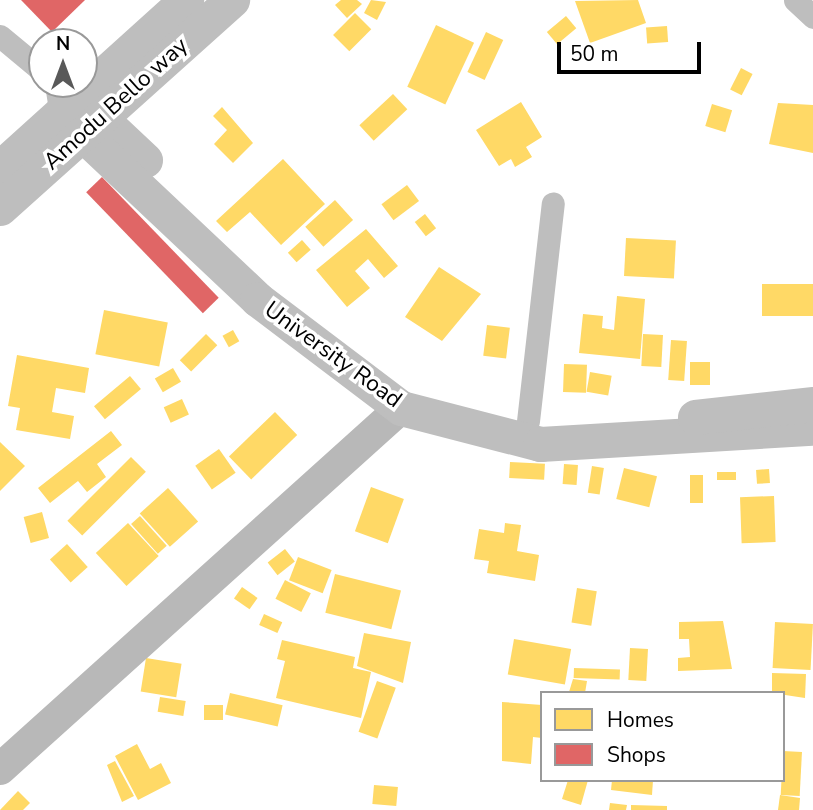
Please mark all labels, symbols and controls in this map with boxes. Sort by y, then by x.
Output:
north arrow [28,28,98,98]
scale bar [561,28,704,72]
text: N [56,31,70,57]
street label: Amodu Bello way [38,32,194,176]
text: 50 m [570,40,619,68]
street label: University Road [259,296,407,414]
legend [540,691,785,782]
text: Homes [607,706,674,734]
text: Shops [607,741,666,769]

